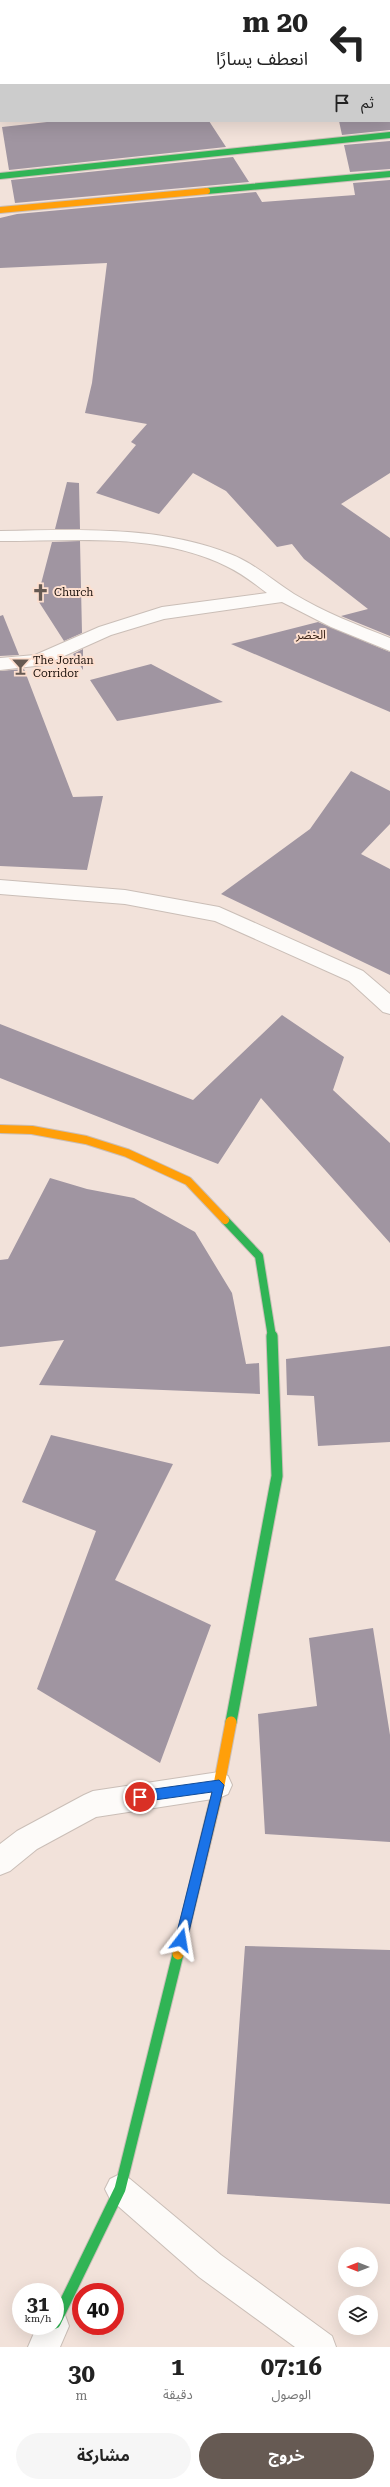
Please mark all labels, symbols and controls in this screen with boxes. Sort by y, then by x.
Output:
text: 20 m [243,6,308,39]
icon: left [322,16,374,68]
text: انعطف يسارًا [216,48,308,69]
icon: arrive [331,92,353,114]
text: ثم [361,94,374,112]
church icon: Church [31,582,51,602]
place label: Church [54,586,93,599]
district label: الخضر [295,628,326,642]
place label: The Jordan Corridor [33,654,94,680]
bar icon: The Jordan Corridor [10,656,30,676]
pin [123,1780,157,1814]
icon: arrive [129,1786,151,1808]
position arrow [160,1919,202,1961]
north arrow [338,2247,378,2287]
map controls [338,2247,378,2335]
speed limit sign: 40 [72,2283,124,2335]
text: 31 [27,2292,49,2316]
button: layers [338,2295,378,2335]
text: km/h [25,2313,51,2324]
text: 1 [171,2353,185,2381]
text: 07:16 [261,2353,322,2381]
text: 30 [68,2360,95,2388]
text: دقيقة [163,2387,193,2402]
text: الوصول [272,2387,311,2402]
text: m [76,2388,87,2403]
button: مشاركة [16,2433,191,2479]
button: خروج [199,2433,374,2479]

